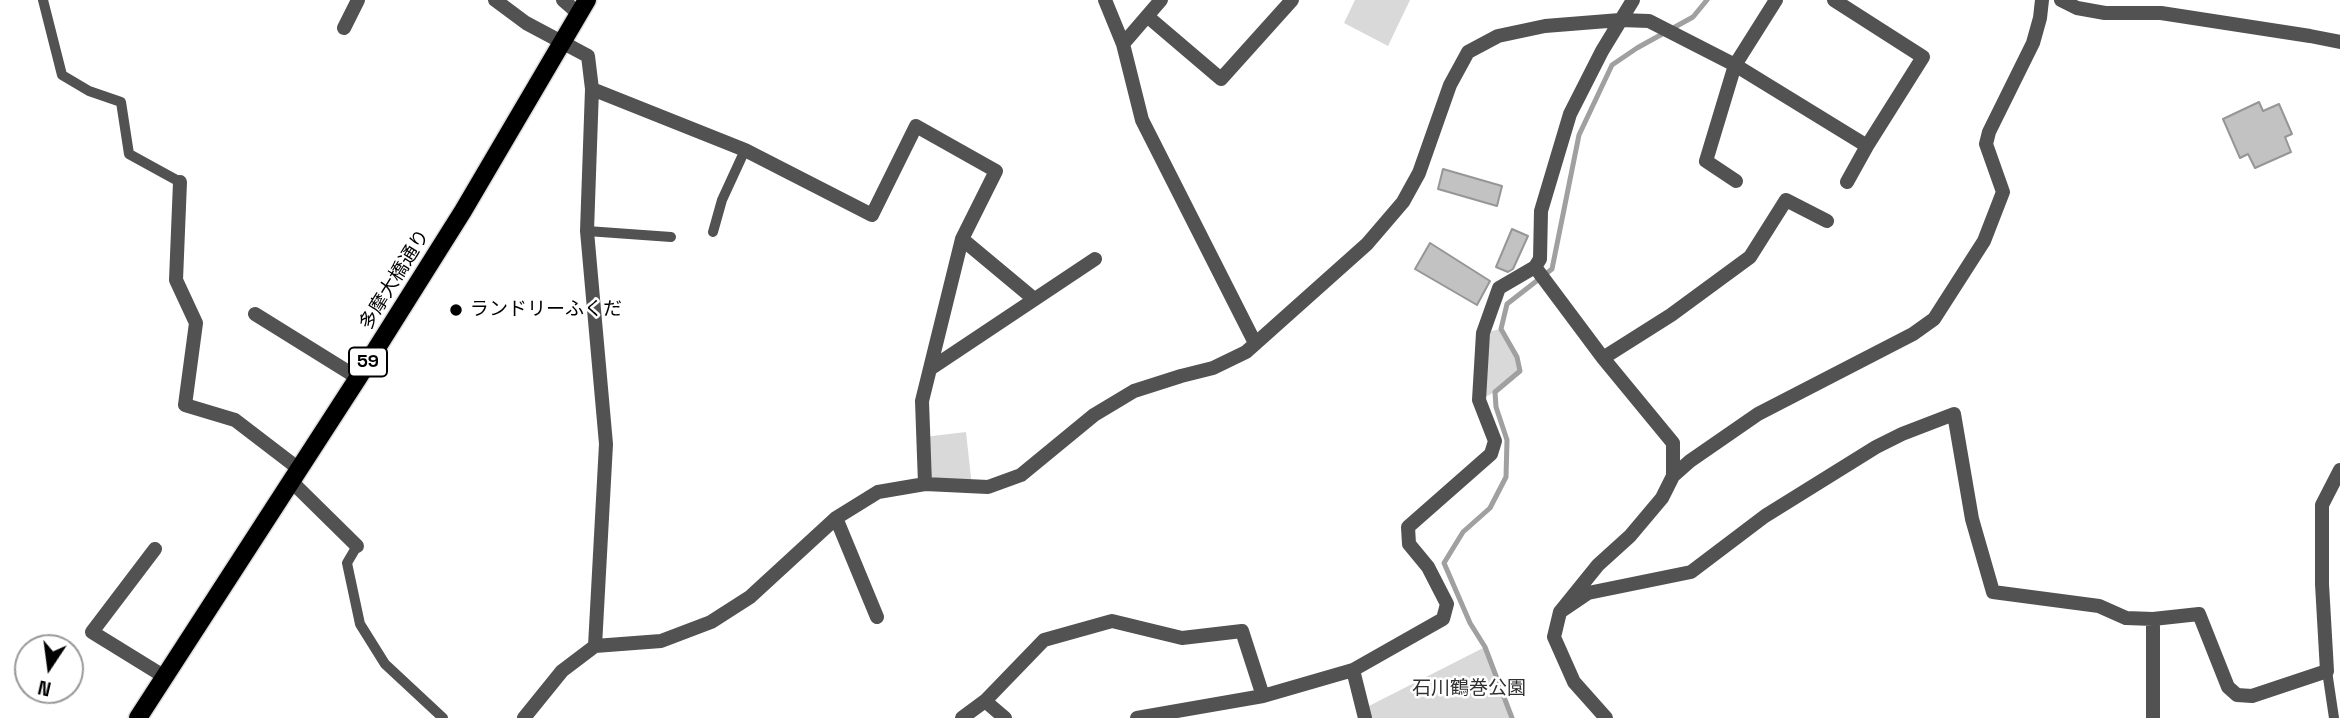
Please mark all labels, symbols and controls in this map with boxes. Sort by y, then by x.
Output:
street label: 多摩大橋通り [355,226,435,334]
place label: ランドリーふくだ [470,299,622,321]
marker: ランドリーふくだ [448,302,464,318]
road number: 59 [349,348,387,376]
north arrow [14,634,84,704]
text: N [36,674,54,702]
park label: 石川鶴巻公園 [1412,678,1526,700]

